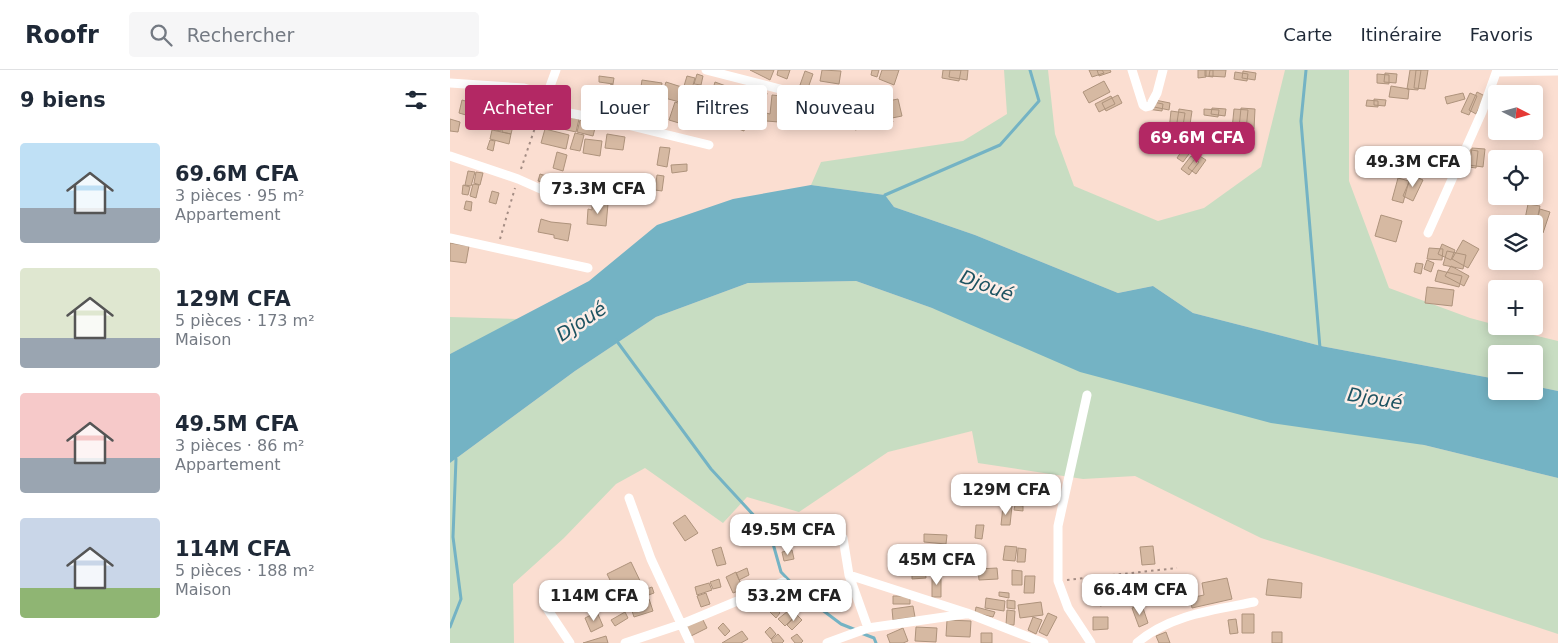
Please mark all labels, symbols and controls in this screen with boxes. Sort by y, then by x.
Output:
search box [129,12,479,57]
text: Roofr [25,21,99,49]
icon: search [147,21,175,49]
text: Rechercher [187,24,294,46]
text: Carte [1283,24,1332,45]
text: Itinéraire [1360,24,1442,45]
text: Favoris [1470,24,1533,45]
chip: Acheter [465,85,571,130]
chip: Louer [581,85,668,130]
chip: Filtres [678,85,767,130]
chip: Nouveau [777,85,893,130]
north arrow [1488,85,1542,140]
map controls [1488,85,1543,400]
icon: filters [402,86,430,114]
text: 9 biens [20,88,106,112]
pin: 69.6M CFA [1140,122,1254,164]
text: 69.6M CFA [1150,128,1244,147]
pin: 49.3M CFA [1356,146,1470,188]
button: locate [1488,150,1543,205]
text: 49.3M CFA [1366,152,1460,171]
text: 69.6M CFA [175,162,299,186]
icon: home [60,163,120,223]
pin: 73.3M CFA [541,172,655,215]
text: 73.3M CFA [551,179,645,198]
text: 3 pièces · 95 m² [175,186,304,205]
text: Appartement [175,205,281,224]
button: layers [1488,215,1543,270]
water label: Djoué [957,265,1017,305]
button: + [1488,280,1543,335]
text: 129M CFA [175,287,291,311]
icon: home [60,288,120,348]
water label: Djoué [552,297,610,345]
text: 5 pièces · 173 m² [175,311,315,330]
text: Maison [175,330,231,349]
button: − [1488,345,1543,400]
water label: Djoué [1346,383,1404,413]
text: 49.5M CFA [175,412,299,436]
icon: home [60,413,120,473]
text: 3 pièces · 86 m² [175,436,304,455]
text: Appartement [175,455,281,474]
pin: 129M CFA [954,474,1058,516]
text: 129M CFA [962,480,1050,499]
pin: 49.5M CFA [731,514,845,556]
text: 49.5M CFA [741,520,835,539]
text: 114M CFA [175,537,291,561]
icon: home [60,538,120,598]
pin: 45M CFA [891,544,983,586]
text: 45M CFA [899,550,975,569]
text: 5 pièces · 188 m² [175,561,315,580]
pin: 66.4M CFA [1083,574,1197,616]
text: Maison [175,580,231,599]
pin: 114M CFA [542,580,646,622]
pin: 53.2M CFA [737,580,851,622]
text: 66.4M CFA [1093,580,1187,599]
text: 114M CFA [550,586,638,605]
text: 53.2M CFA [747,586,841,605]

